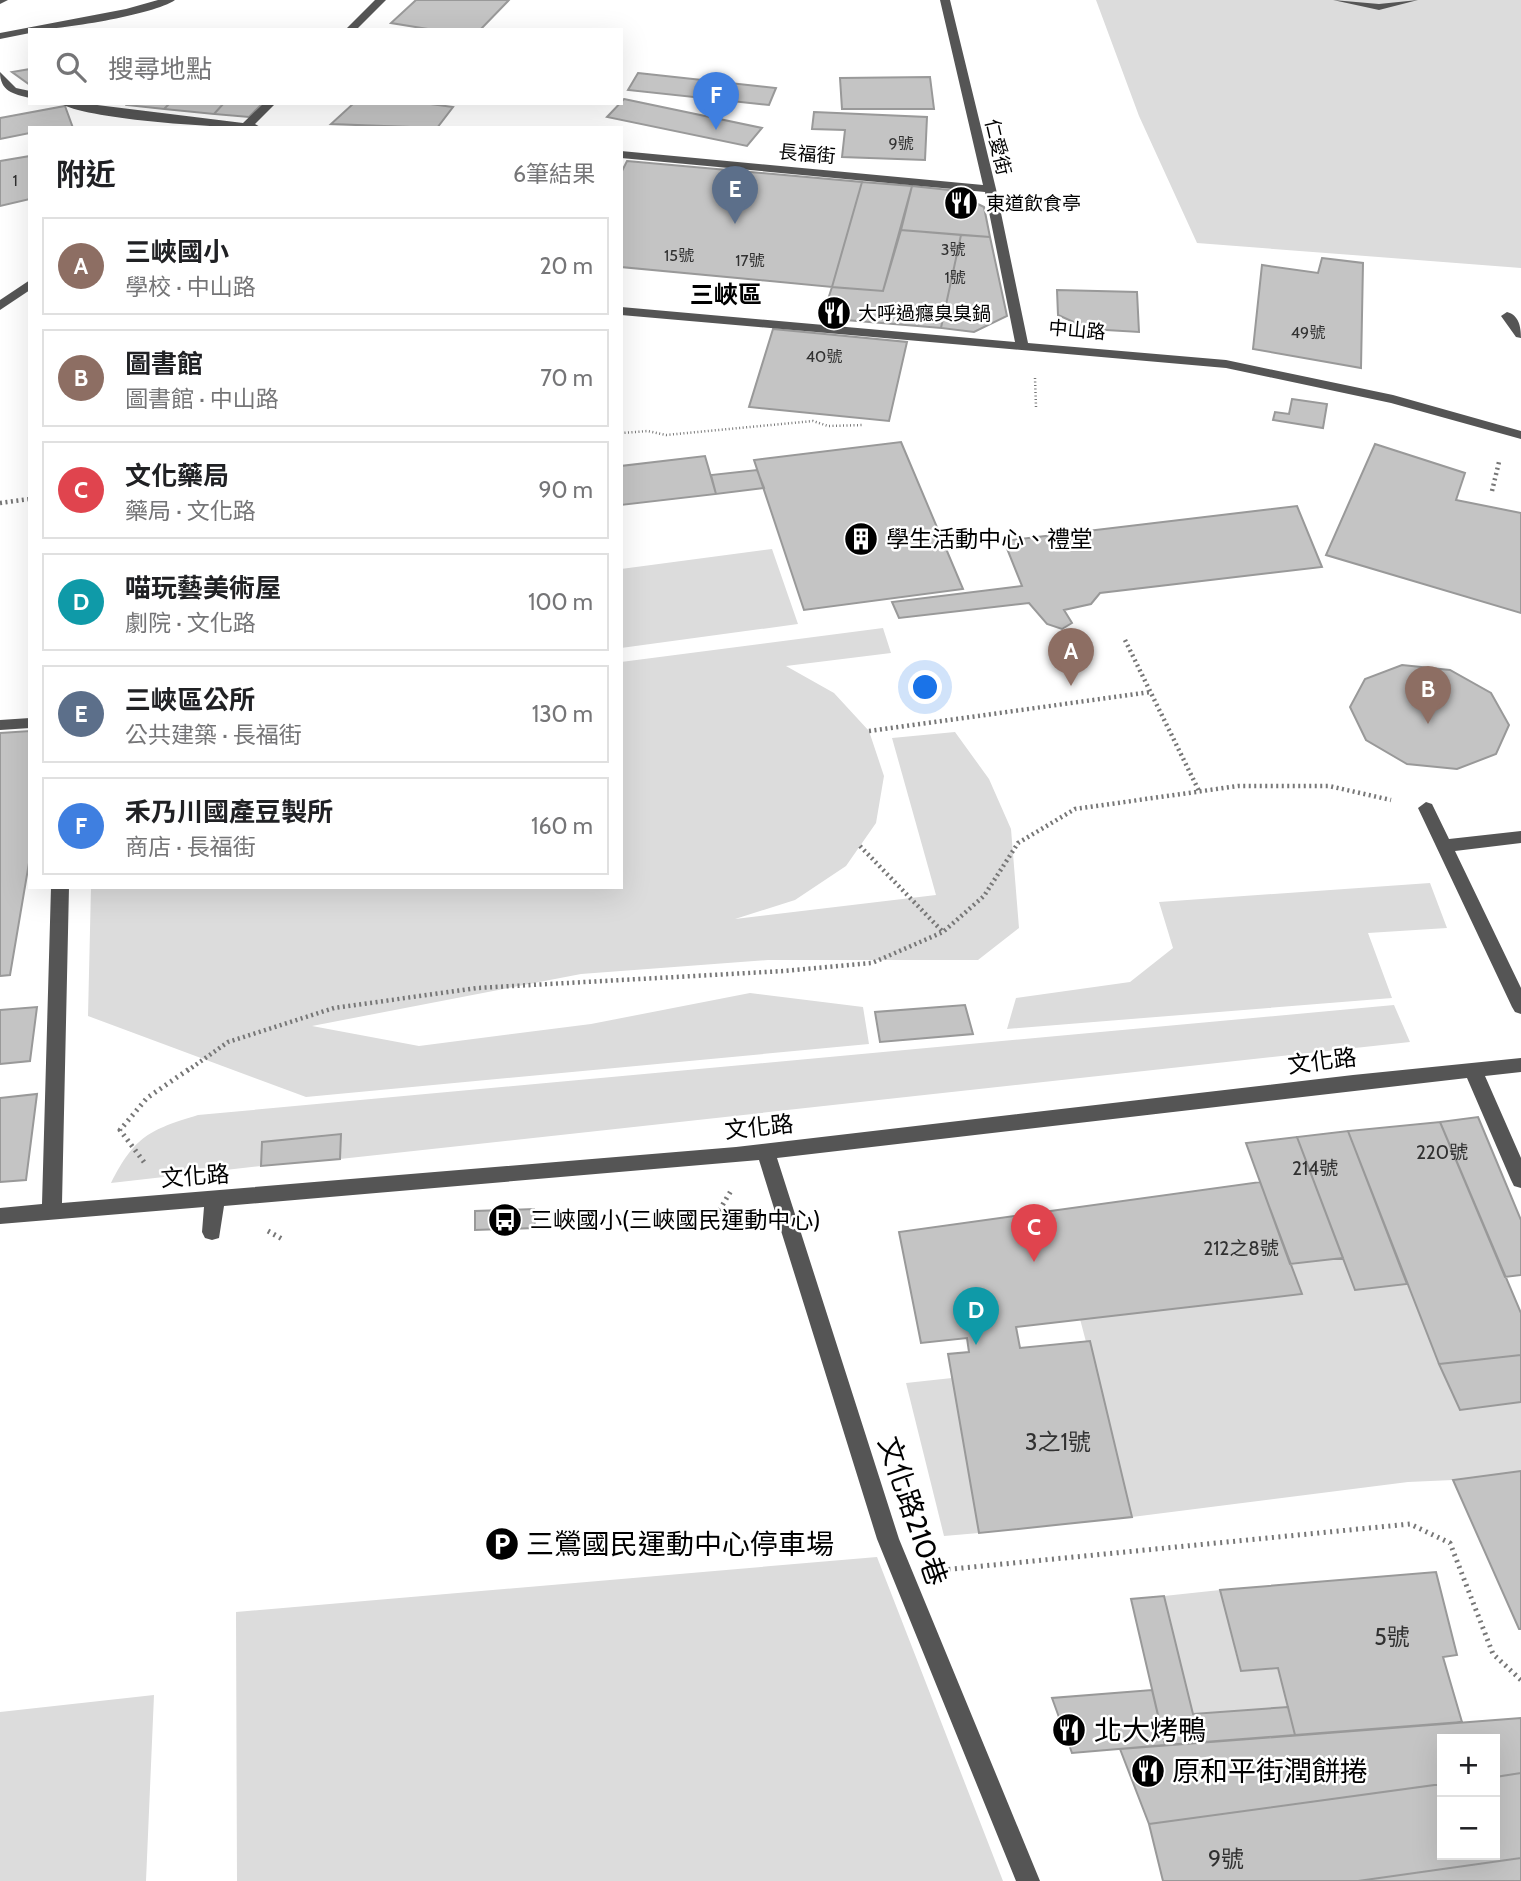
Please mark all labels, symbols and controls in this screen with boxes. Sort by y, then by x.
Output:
search box [28,28,623,105]
icon: search [52,48,90,86]
text: 搜尋地點 [108,53,212,85]
pin: F [693,72,739,130]
street label: 仁愛街 [980,117,1016,177]
house number: 9號 [888,134,914,153]
street label: 長福街 [778,140,836,168]
text: 附近 [56,156,116,193]
text: 6筆結果 [513,160,595,188]
pin: E [712,166,758,224]
house number: 1 [12,171,18,190]
restaurant icon: 東道飲食亭 [942,184,980,222]
place label: 東道飲食亭 [986,192,1081,215]
text: 三峽國小 [125,236,229,268]
house number: 3號 [941,240,965,259]
house number: 15號 [664,246,694,265]
house number: 17號 [735,251,765,270]
text: A [74,252,88,280]
text: 20 m [540,252,593,280]
house number: 1號 [944,268,966,287]
text: 學校 · 中山路 [125,273,256,301]
district label: 三峽區 [690,280,762,309]
restaurant icon: 大呼過癮臭臭鍋 [815,294,853,332]
place label: 大呼過癮臭臭鍋 [858,302,991,325]
street label: 中山路 [1048,316,1106,344]
house number: 49號 [1291,323,1325,342]
house number: 40號 [806,347,842,366]
text: 圖書館 [125,348,203,380]
text: B [74,364,88,392]
text: 70 m [540,364,593,392]
text: 圖書館 · 中山路 [125,385,279,413]
text: 文化藥局 [125,460,229,492]
text: C [74,476,88,504]
text: 90 m [539,476,593,504]
text: 藥局 · 文化路 [125,497,256,525]
building icon: 學生活動中心、禮堂 [842,520,880,558]
place label: 學生活動中心、禮堂 [886,525,1093,553]
text: 喵玩藝美術屋 [125,572,281,604]
text: D [73,588,89,616]
text: 100 m [528,588,593,616]
text: 劇院 · 文化路 [125,609,256,637]
pin: A [1048,628,1094,686]
pin: B [1405,666,1451,724]
your location [908,670,942,704]
text: 三峽區公所 [125,684,255,716]
text: E [74,700,88,728]
text: 130 m [532,700,593,728]
text: 公共建築 · 長福街 [125,721,302,749]
text: 禾乃川國產豆製所 [125,796,333,828]
text: F [75,812,87,840]
text: 160 m [531,812,593,840]
text: 商店 · 長福街 [125,833,256,861]
street label: 文化路 [1286,1043,1358,1079]
street label: 文化路 [723,1109,795,1145]
house number: 220號 [1416,1141,1468,1164]
house number: 214號 [1292,1157,1338,1180]
street label: 文化路 [160,1160,230,1192]
bus stop icon: 三峽國小(三峽國民運動中心) [486,1201,524,1239]
pin: C [1011,1204,1057,1262]
place label: 三峽國小(三峽國民運動中心) [530,1206,820,1234]
house number: 212之8號 [1203,1237,1279,1260]
pin: D [953,1287,999,1345]
house number: 3之1號 [1025,1428,1091,1456]
street label: 文化路210巷 [872,1432,954,1590]
parking icon: 三鶯國民運動中心停車場 [483,1525,521,1563]
place label: 三鶯國民運動中心停車場 [526,1527,834,1561]
house number: 5號 [1374,1623,1410,1651]
restaurant icon: 北大烤鴨 [1050,1711,1088,1749]
place label: 北大烤鴨 [1094,1713,1206,1747]
map controls [1437,1734,1500,1860]
button: + [1437,1734,1500,1797]
restaurant icon: 原和平街潤餅捲 [1129,1752,1167,1790]
place label: 原和平街潤餅捲 [1172,1754,1368,1788]
button: − [1437,1797,1500,1860]
house number: 9號 [1208,1845,1244,1873]

